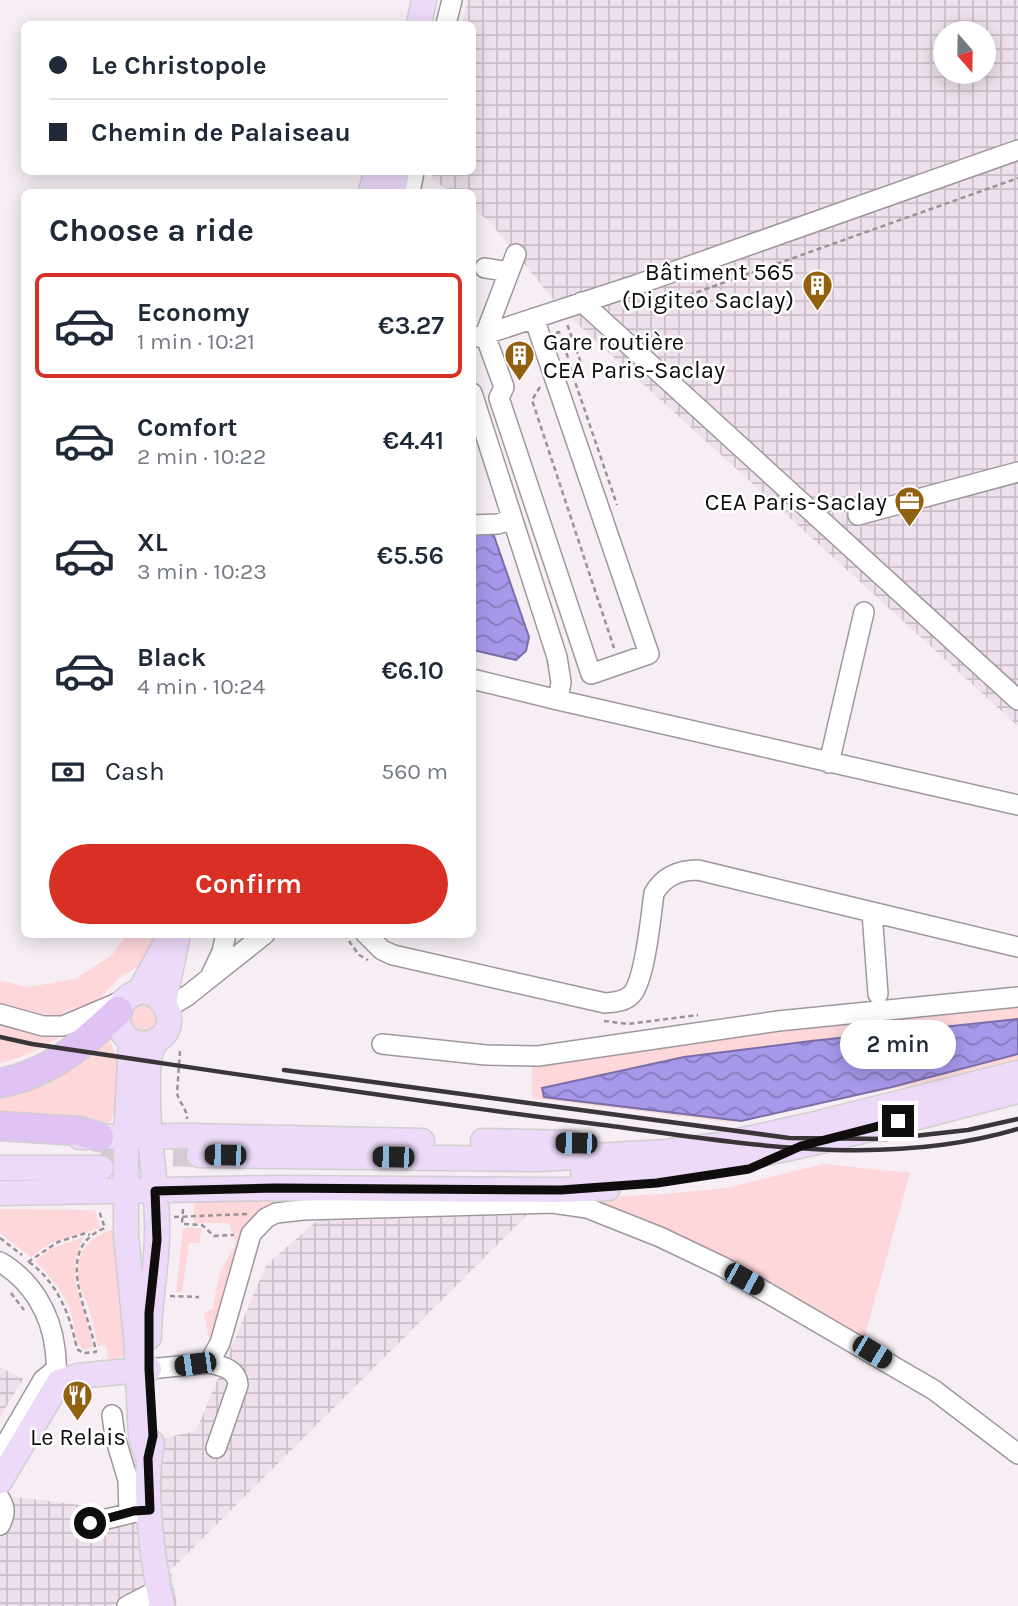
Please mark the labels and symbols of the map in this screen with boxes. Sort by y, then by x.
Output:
north arrow [933,21,996,84]
place label: Bâtiment 565 (Digiteo Saclay) [622,258,794,314]
building icon: Bâtiment 565 (Digiteo Saclay) [800,269,834,313]
place label: Gare routière CEA Paris-Saclay [543,328,725,384]
building icon: Gare routière CEA Paris-Saclay [503,339,537,383]
office icon: CEA Paris-Saclay [893,485,927,529]
place label: CEA Paris-Saclay [705,488,887,516]
callout: 2 min [840,1020,956,1068]
route end [882,1105,914,1137]
car [555,1132,598,1154]
car [204,1144,247,1166]
car [372,1146,415,1168]
car [721,1260,768,1298]
car [849,1332,896,1372]
car [173,1351,218,1377]
restaurant icon: Le Relais [61,1378,95,1422]
place label: Le Relais [30,1423,126,1451]
route start [74,1507,106,1539]

